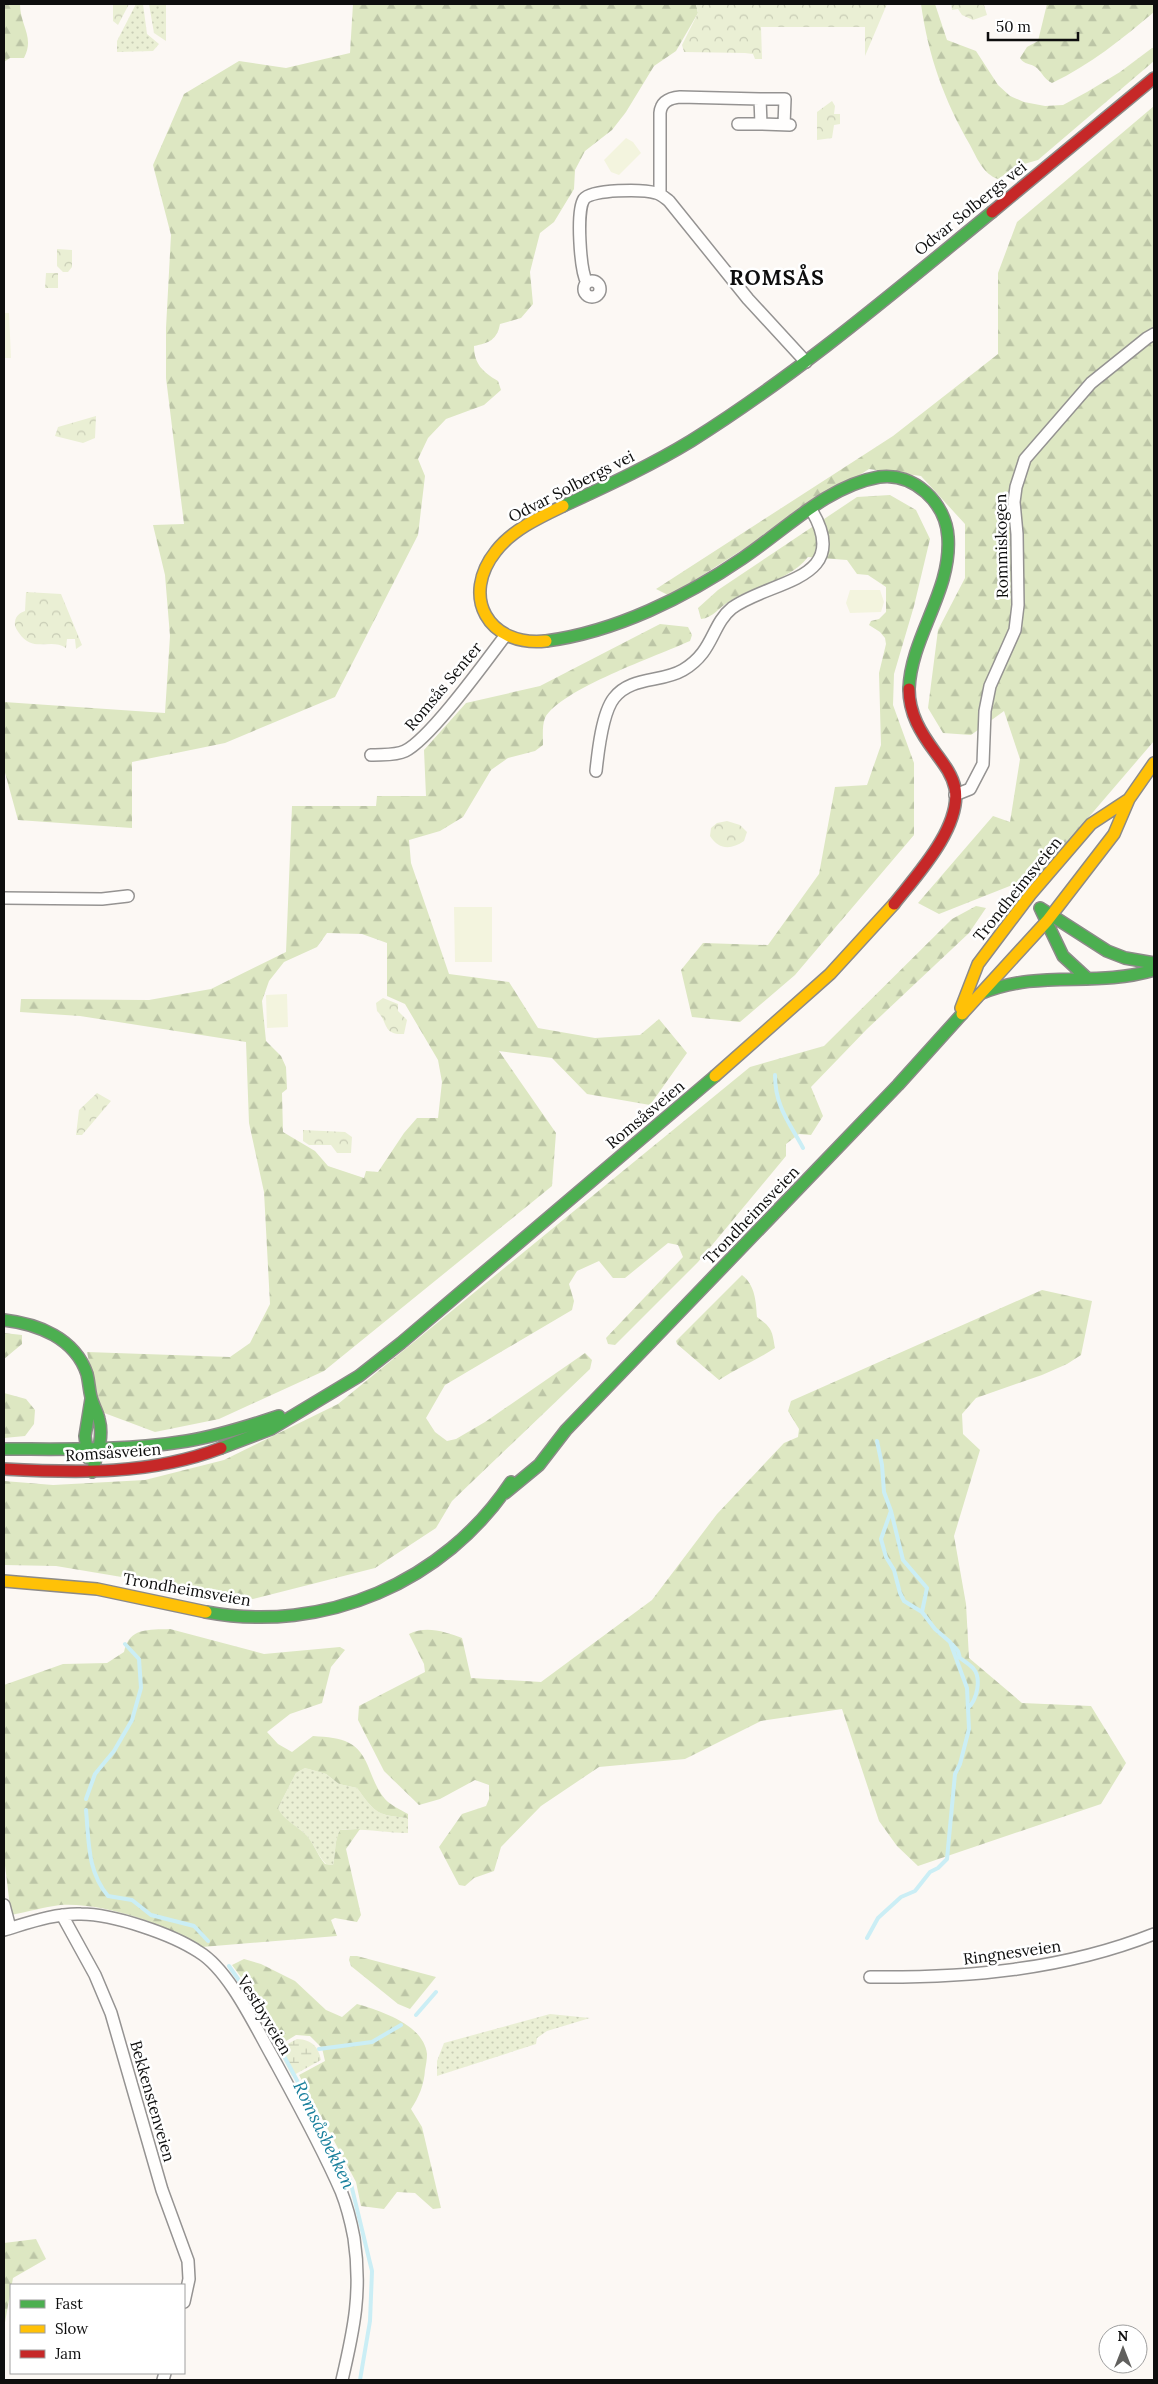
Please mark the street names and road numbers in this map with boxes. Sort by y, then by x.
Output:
street label: Odvar Solbergs vei [910,157,1030,259]
street label: Odvar Solbergs vei [505,446,637,526]
street label: Rommiskogen [990,493,1012,599]
street label: Romsås Senter [400,637,486,735]
street label: Trondheimsveien [968,832,1066,946]
street label: Romsåsveien [602,1075,689,1153]
street label: Trondheimsveien [699,1161,803,1269]
street label: Romsåsveien [64,1439,162,1465]
street label: Trondheimsveien [122,1568,253,1610]
street label: Ringnesveien [962,1935,1062,1969]
street label: Vestbyveien [233,1971,297,2059]
street label: Bekkenstenveien [126,2038,180,2164]

